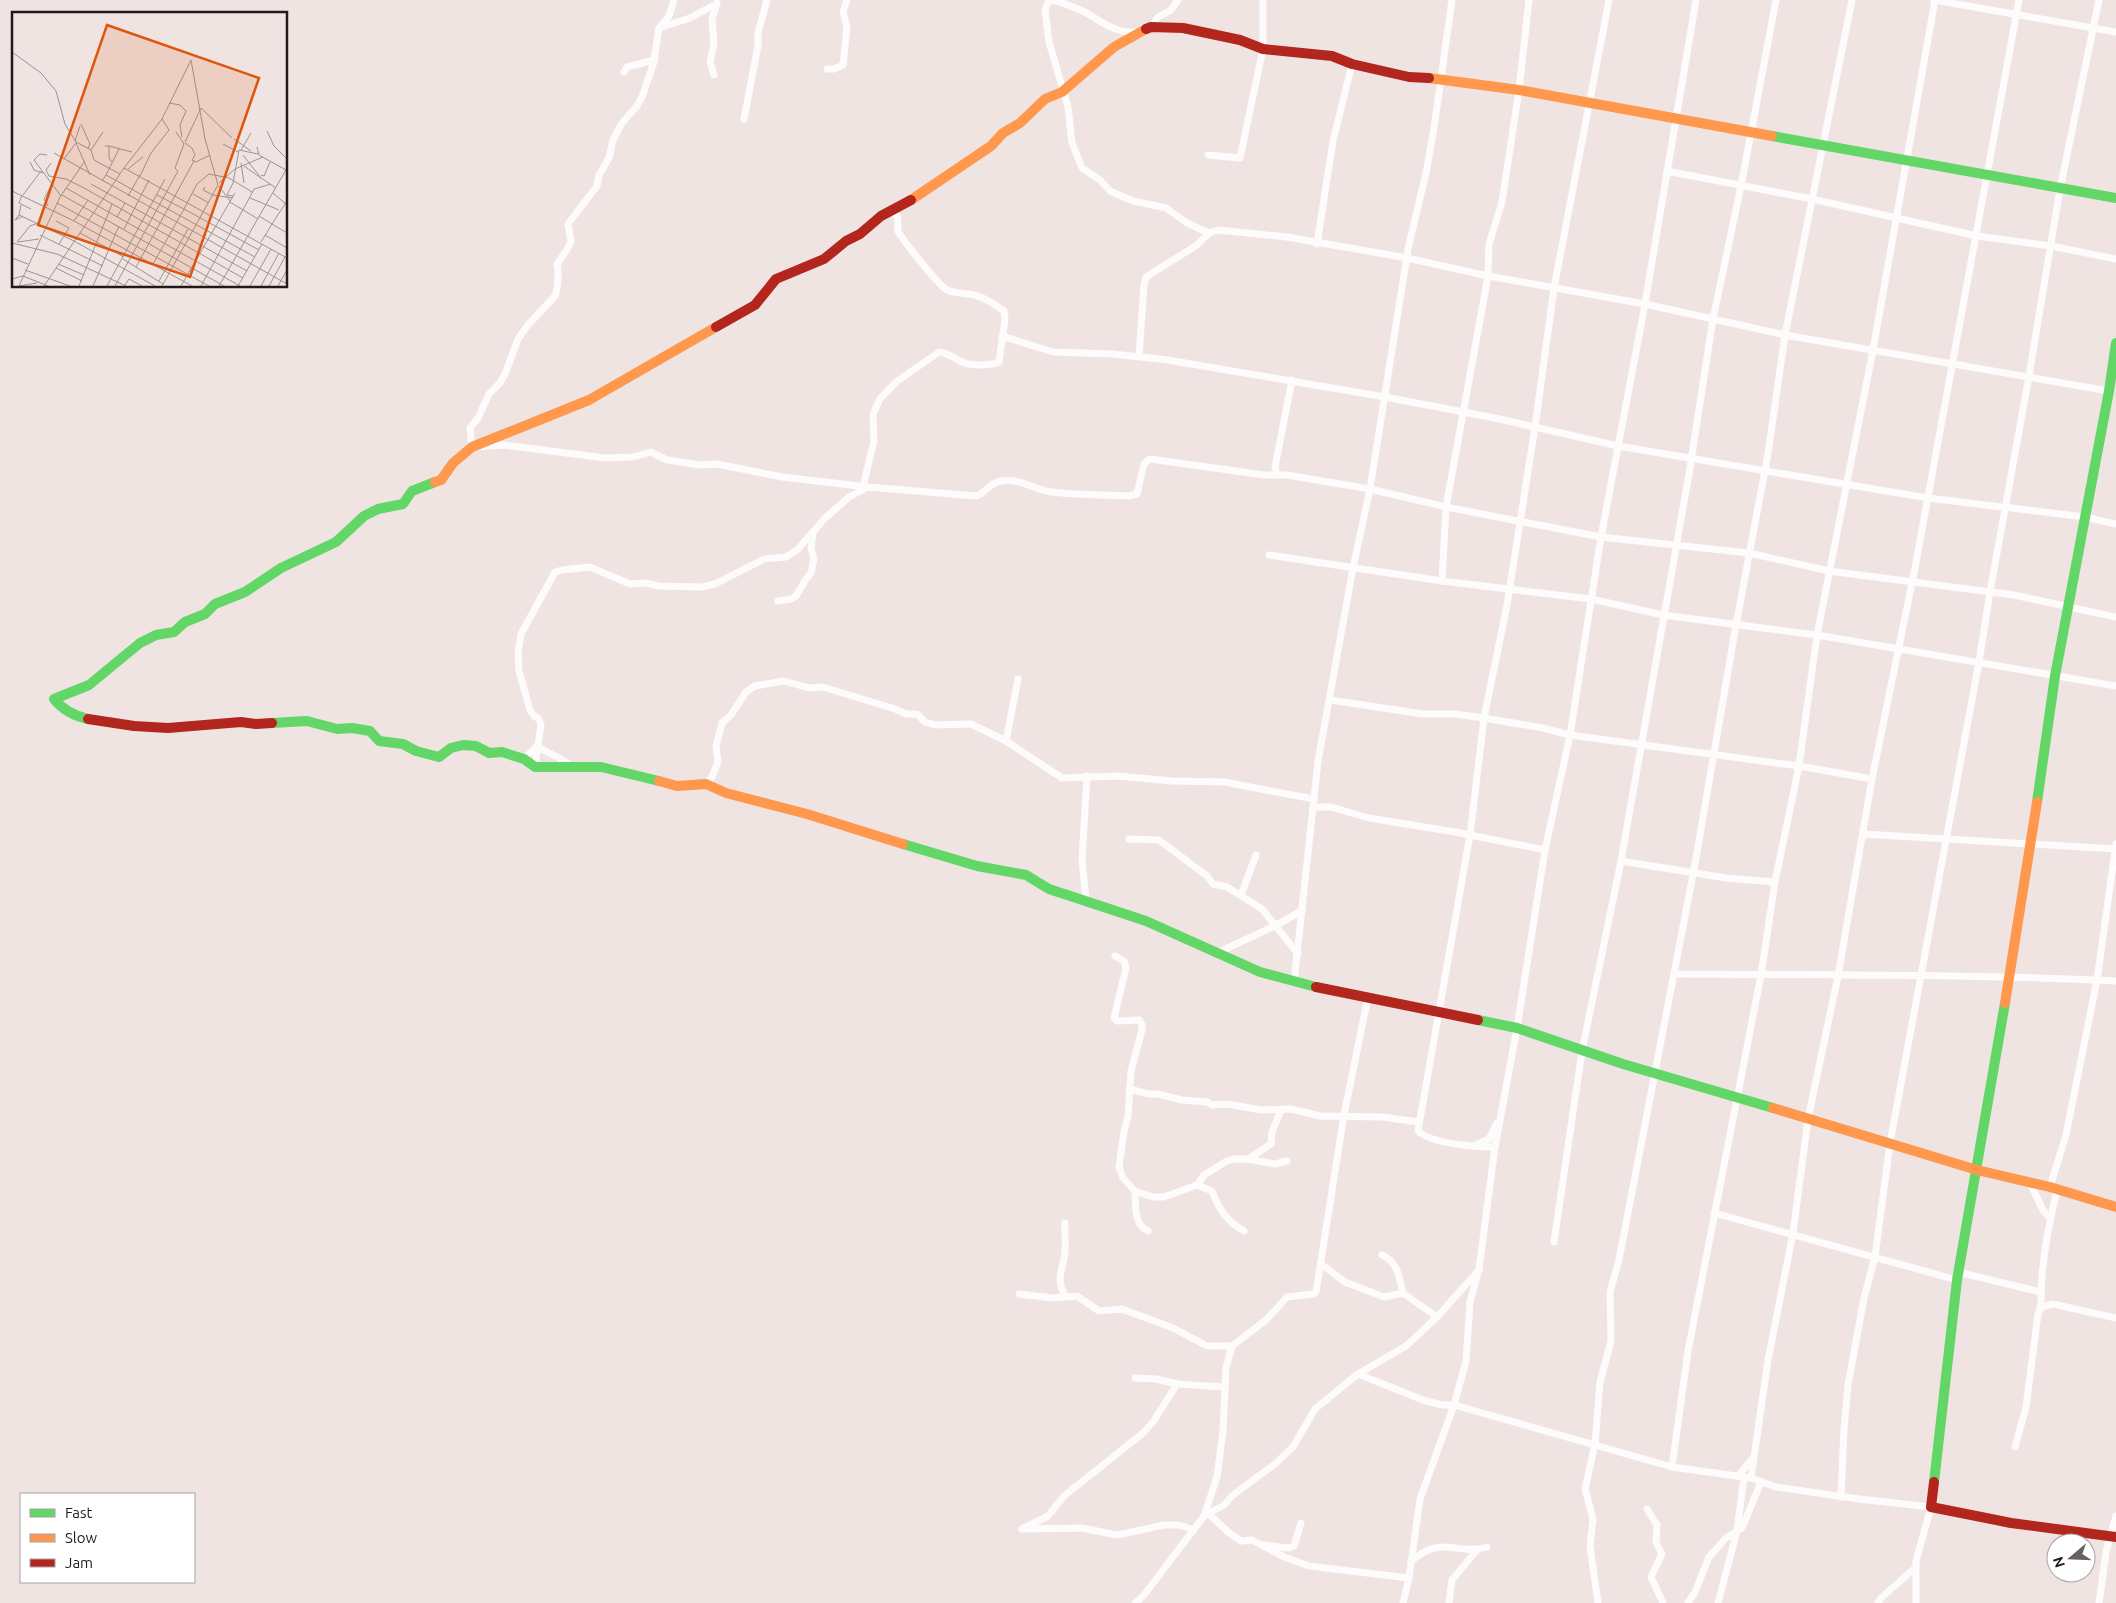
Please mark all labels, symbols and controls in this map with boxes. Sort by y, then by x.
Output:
inset map [12,12,288,288]
legend [20,1493,195,1583]
text: Fast [65,1504,93,1521]
text: Slow [65,1529,98,1546]
north arrow [2046,1533,2096,1583]
text: Jam [65,1554,93,1571]
text: N [2049,1555,2068,1570]

